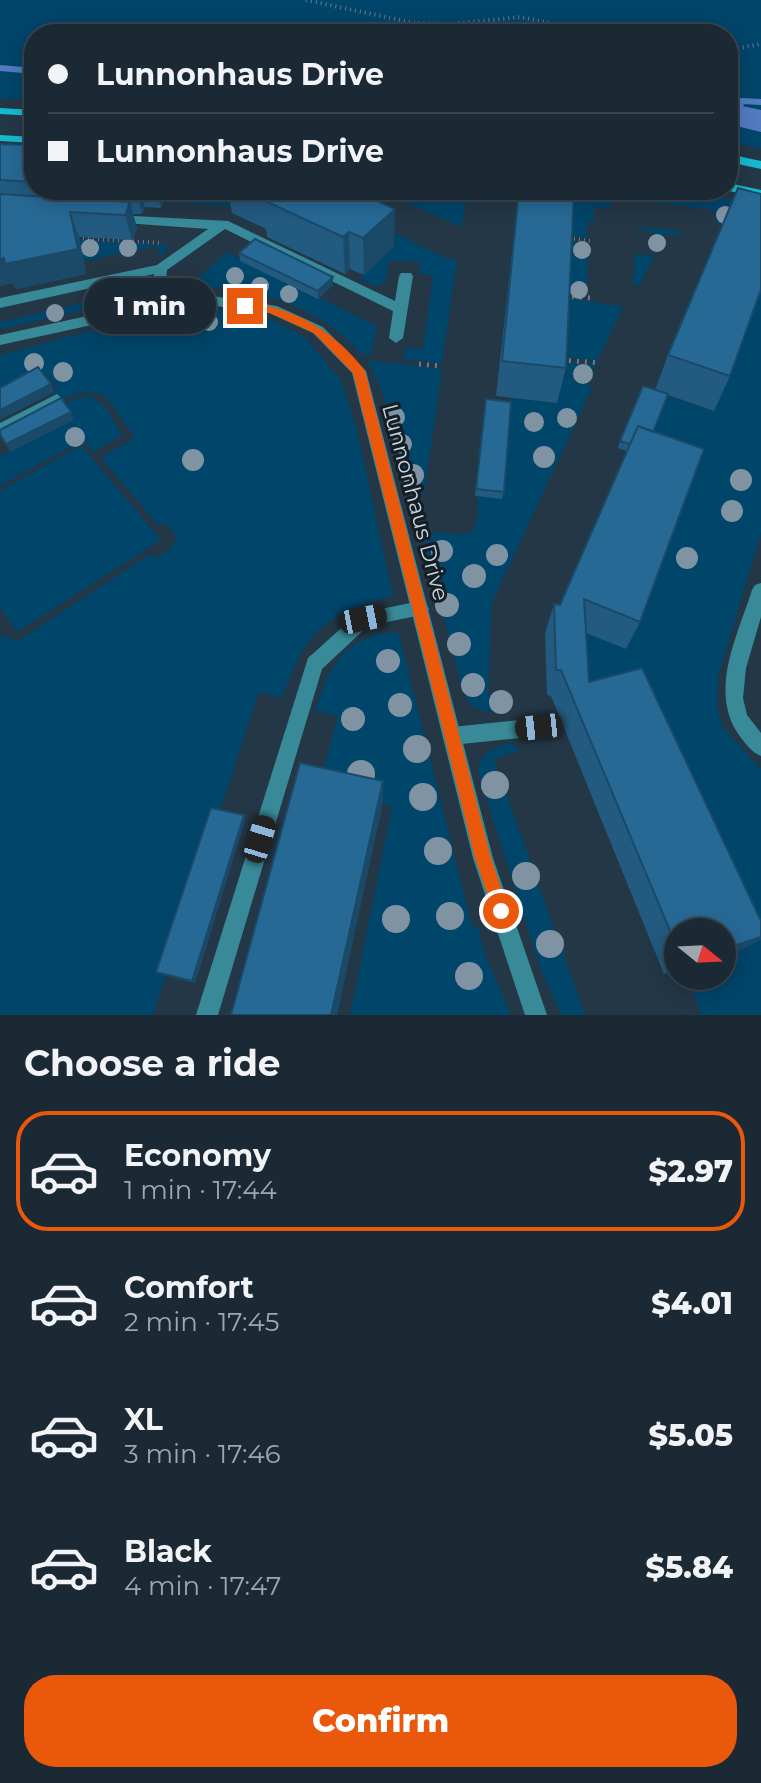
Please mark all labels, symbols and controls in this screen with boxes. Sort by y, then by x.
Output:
text: Lunnonhaus Drive [96,56,384,93]
text: Lunnonhaus Drive [96,133,384,170]
callout: 1 min [85,278,217,334]
route end [227,288,263,324]
text: 1 min [114,290,186,322]
street label: Lunnonhaus Drive [376,401,455,604]
car [337,603,389,635]
car [514,713,564,741]
car [242,813,278,865]
route start [483,893,519,929]
north arrow [664,918,736,990]
map controls [664,918,736,990]
text: Choose a ride [24,1041,281,1085]
icon: car [28,1135,100,1207]
text: Economy [124,1137,271,1174]
text: $2.97 [648,1153,733,1190]
text: 1 min · 17:44 [124,1174,277,1206]
icon: car [28,1267,100,1339]
text: Comfort [124,1269,254,1306]
text: $4.01 [651,1285,733,1322]
text: 2 min · 17:45 [124,1306,279,1338]
icon: car [28,1399,100,1471]
text: XL [124,1401,163,1438]
text: $5.05 [649,1417,733,1454]
text: 3 min · 17:46 [124,1438,281,1470]
icon: car [28,1531,100,1603]
text: Black [124,1533,212,1570]
text: $5.84 [646,1549,733,1586]
text: 4 min · 17:47 [124,1570,281,1602]
button: Confirm [24,1675,737,1767]

